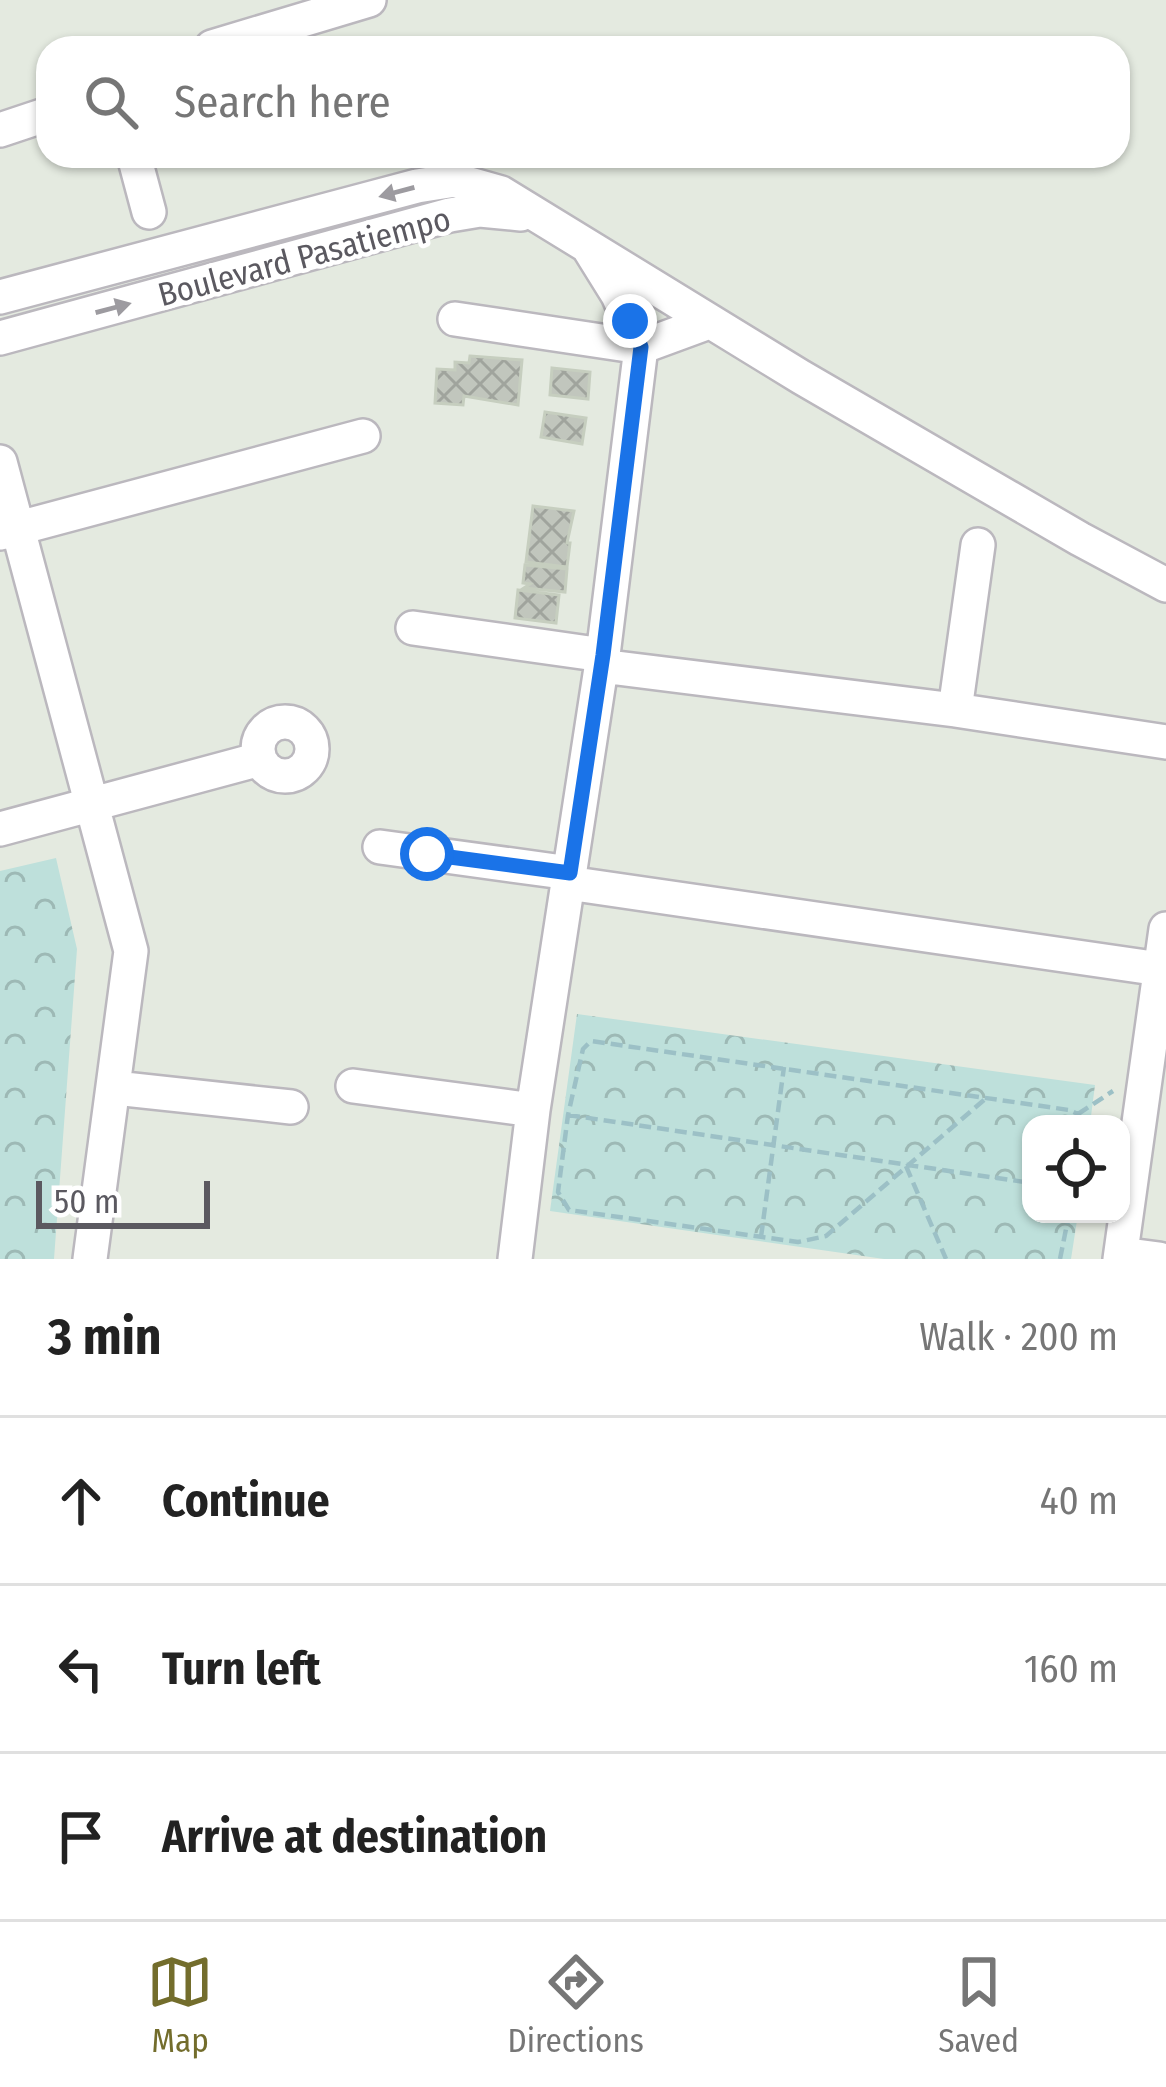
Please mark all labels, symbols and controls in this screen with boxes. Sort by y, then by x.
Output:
search box [36,36,1130,168]
icon: search [78,69,144,135]
text: Search here [174,75,391,129]
one-way arrow [379,183,416,202]
street label: Boulevard Pasatiempo [154,199,455,315]
route end [603,294,657,348]
one-way arrow [95,297,132,316]
route start [400,827,454,881]
map controls [1022,1115,1130,1223]
button: locate [1022,1115,1130,1223]
scale bar [36,1175,210,1228]
text: 50 m [54,1182,119,1222]
text: 3 min [48,1306,162,1368]
text: Walk · 200 m [919,1314,1118,1360]
icon: ahead [48,1468,114,1534]
text: Continue [162,1474,330,1528]
text: 40 m [1040,1478,1118,1524]
icon: left [48,1636,114,1702]
text: Turn left [162,1642,321,1696]
text: 160 m [1024,1646,1118,1692]
icon: arrive [48,1804,114,1870]
text: Arrive at destination [162,1810,547,1864]
tab: Map [147,1949,213,2061]
tab: Directions [507,1949,644,2061]
tab: Saved [938,1949,1019,2061]

